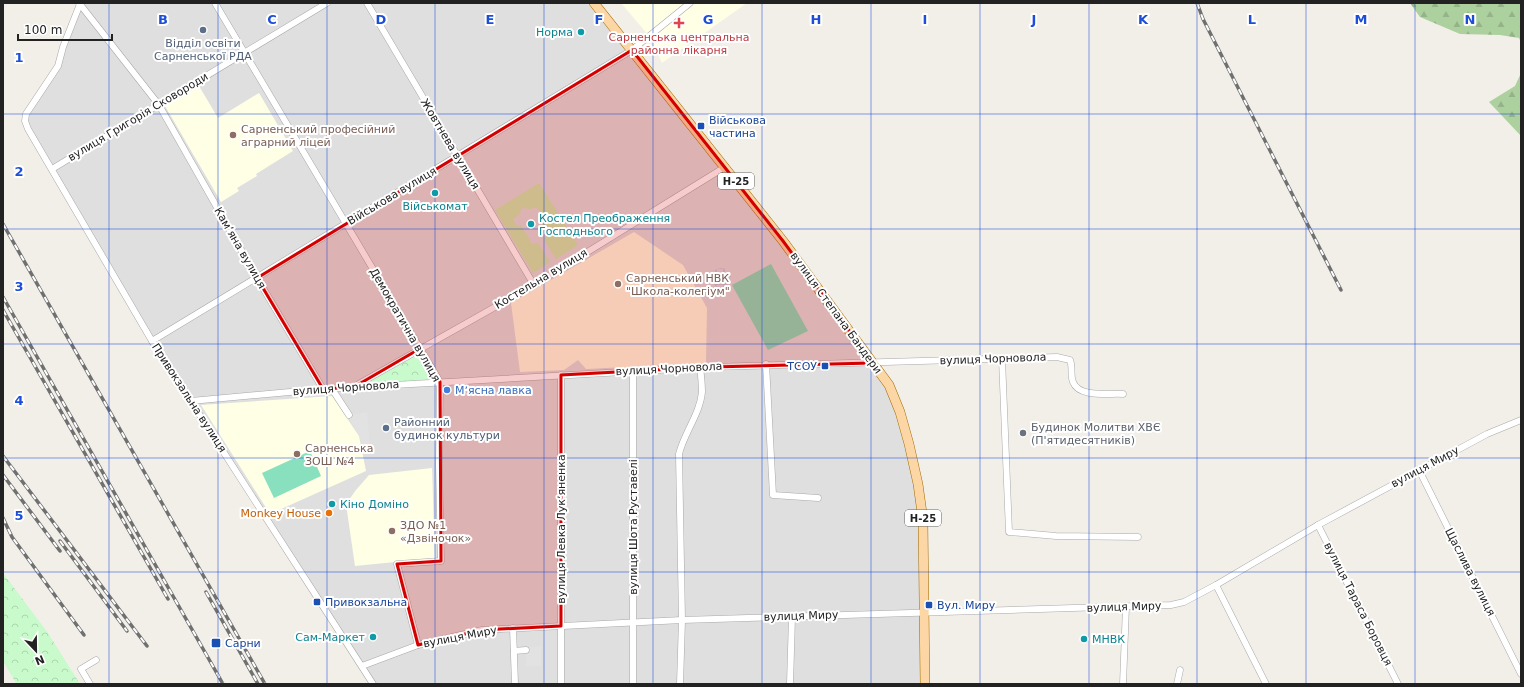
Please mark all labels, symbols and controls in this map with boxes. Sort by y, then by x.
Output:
text: B [158,12,168,27]
text: C [267,12,277,27]
text: D [376,12,387,27]
text: E [486,12,494,27]
text: F [595,12,603,27]
text: G [703,12,713,27]
text: H [811,12,821,27]
text: I [923,12,927,27]
text: J [1031,12,1036,27]
text: K [1138,12,1149,27]
text: L [1248,12,1256,27]
text: M [1355,12,1367,27]
text: N [1465,12,1475,27]
scale bar [18,16,112,42]
marker: Сарненська центральна районна лікарня [673,17,685,29]
text: 100 m [24,23,62,37]
marker: Відділ освіти Сарненської РДА [198,25,208,35]
place label: Норма [536,26,573,39]
marker: Норма [576,27,586,37]
place label: Сарненська центральна районна лікарня [609,31,750,57]
place label: Відділ освіти Сарненської РДА [154,37,252,63]
text: 1 [14,50,24,65]
street label: вулиця Григорія Сковороди [66,70,210,164]
street label: Жовтнева вулиця [418,96,482,192]
place label: Військова частина [709,114,766,140]
marker: Військова частина [696,121,706,131]
place label: Сарненський професійний аграрний ліцей [241,123,395,149]
marker: Сарненський професійний аграрний ліцей [228,130,238,140]
text: 2 [14,164,24,179]
street label: Військова вулиця [345,164,439,228]
road number: Н-25 [718,173,754,189]
marker: Військомат [430,188,440,198]
place label: Військомат [402,200,468,213]
street label: Камʼяна вулиця [211,205,269,291]
place label: Костел Преображення Господнього [539,212,670,238]
marker: Костел Преображення Господнього [526,219,536,229]
street label: Костельна вулиця [492,246,590,312]
street label: вулиця Степана Бандери [788,250,884,376]
street label: Демократична вулиця [367,266,443,384]
place label: Сарненський НВК "Школа-колегіум" [626,272,730,298]
text: 3 [14,279,24,294]
marker: Сарненський НВК "Школа-колегіум" [613,279,623,289]
street label: Привокзальна вулиця [149,341,229,455]
street label: вулиця Чорновола [939,351,1047,367]
street label: вулиця Чорновола [615,360,723,378]
place label: ТСОУ [786,360,817,373]
marker: ТСОУ [820,361,830,371]
street label: вулиця Чорновола [292,378,400,398]
place label: Мʼясна лавка [455,384,532,397]
marker: Мʼясна лавка [442,385,452,395]
text: 4 [14,393,24,408]
place label: Районний будинок культури [394,416,500,442]
place label: Будинок Молитви ХВЄ (П'ятидесятників) [1031,421,1161,447]
marker: Районний будинок культури [381,423,391,433]
marker: Будинок Молитви ХВЄ (П'ятидесятників) [1018,428,1028,438]
place label: Сарненська ЗОШ №4 [305,442,373,468]
street label: вулиця Миру [1389,443,1462,490]
marker: Сарненська ЗОШ №4 [292,449,302,459]
street label: вулиця Левка Лукʼяненка [555,454,568,604]
street label: вулиця Шота Руставелі [627,459,640,595]
place label: Кіно Доміно [340,498,409,511]
marker: Кіно Доміно [327,499,337,509]
place label: Monkey House [241,507,321,520]
text: 5 [14,508,24,523]
marker: Monkey House [324,508,334,518]
road number: Н-25 [905,510,941,526]
place label: ЗДО №1 «Дзвіночок» [400,519,471,545]
marker: ЗДО №1 «Дзвіночок» [387,526,397,536]
street label: Щаслива вулиця [1442,526,1498,618]
street label: вулиця Тараса Боровця [1321,540,1395,668]
place label: Привокзальна [325,596,407,609]
marker: Привокзальна [312,597,322,607]
place label: Вул. Миру [937,599,996,612]
street label: вулиця Миру [1086,599,1162,615]
marker: Вул. Миру [924,600,934,610]
street label: вулиця Миру [763,608,839,624]
street label: вулиця Миру [422,623,498,651]
north arrow [16,631,56,671]
place label: Сам-Маркет [295,631,366,644]
marker: Сам-Маркет [368,632,378,642]
place label: МНВК [1092,633,1125,646]
marker: МНВК [1079,634,1089,644]
marker: Сарни [210,637,222,649]
place label: Сарни [225,637,261,650]
text: N [33,652,46,668]

